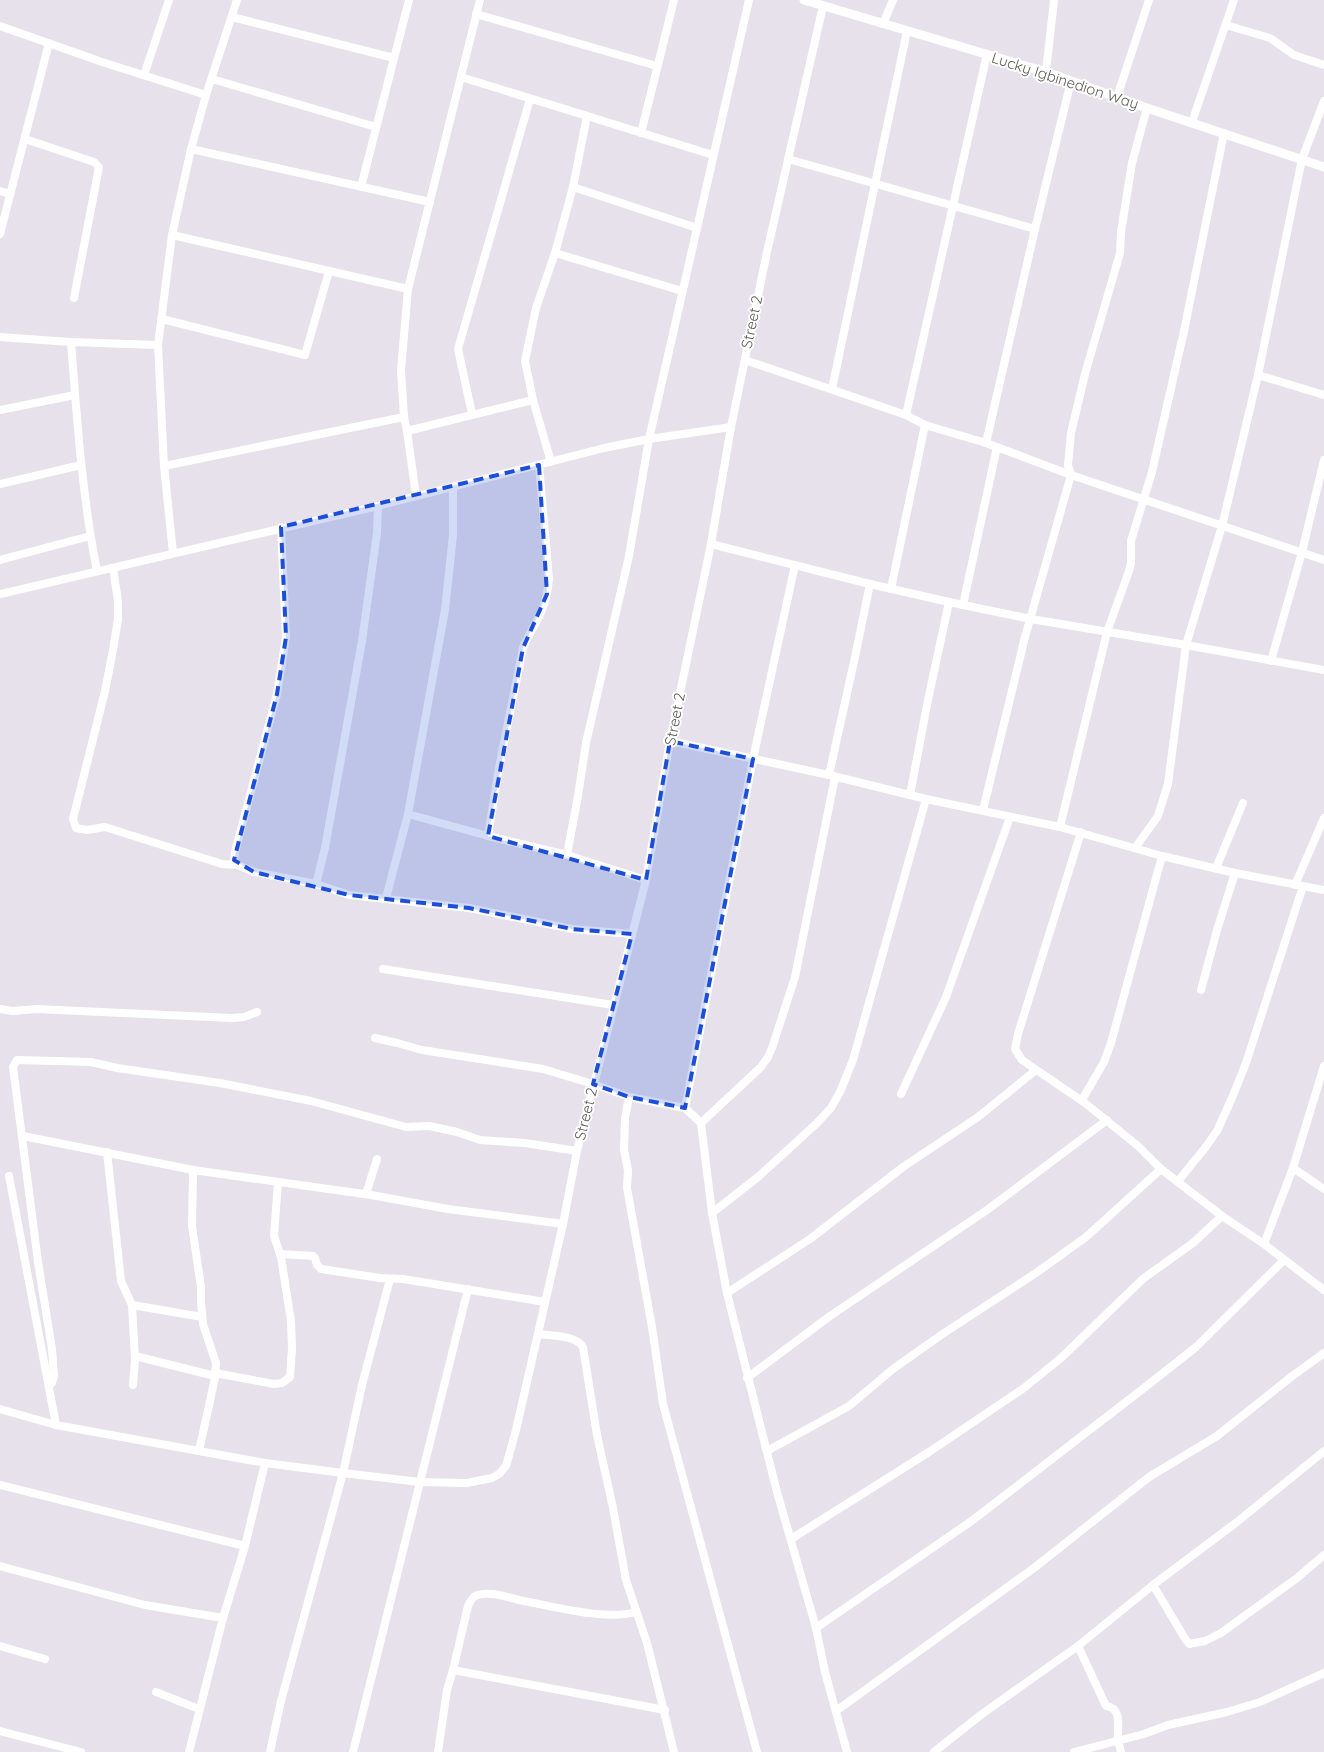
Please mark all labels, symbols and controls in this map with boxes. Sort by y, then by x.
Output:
street label: Lucky Igbinedion Way [989,48,1141,113]
street label: Street 2 [737,294,766,350]
street label: Street 2 [660,691,689,747]
street label: Street 2 [570,1086,601,1142]

